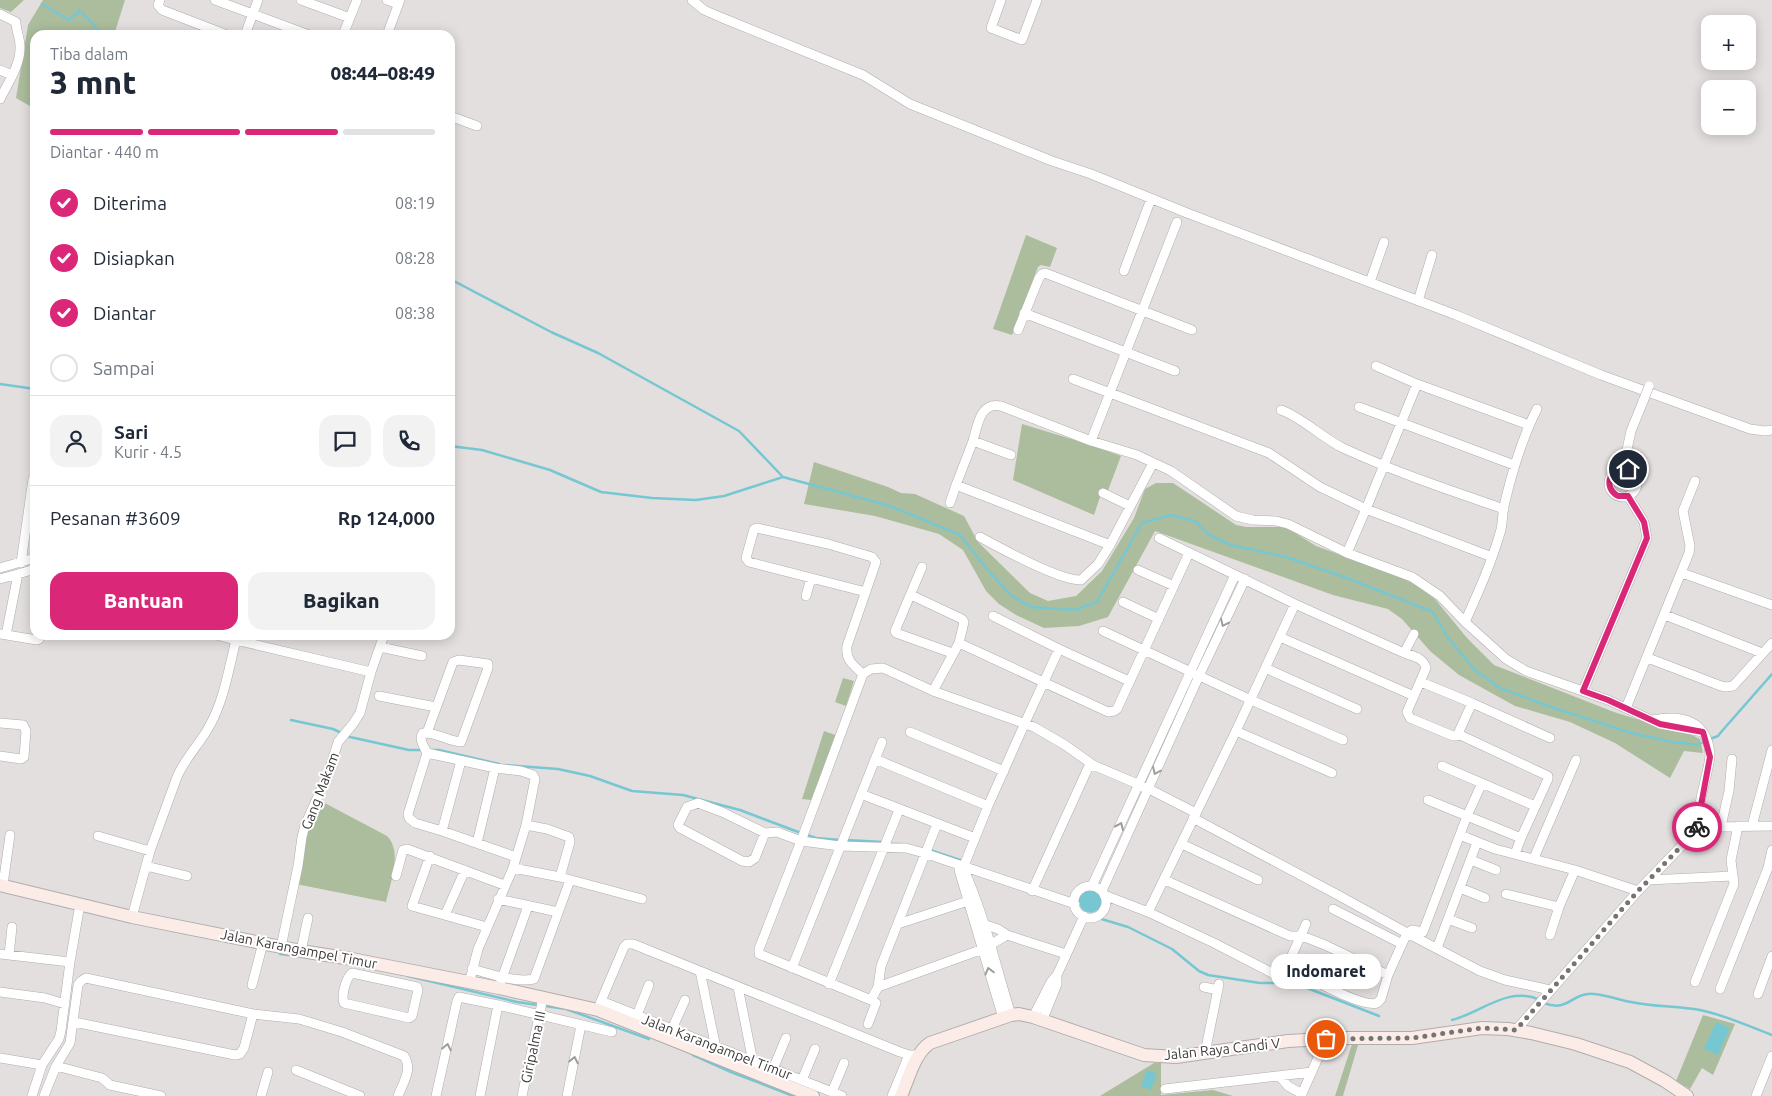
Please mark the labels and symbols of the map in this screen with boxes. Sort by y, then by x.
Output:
pin [1607,448,1649,490]
one-way arrow [1219,618,1230,627]
street label: Gang Makam [298,750,342,832]
one-way arrow [1151,766,1162,775]
courier [1672,802,1722,852]
one-way arrow [1113,822,1124,831]
street label: Jalan Karangampel Timur [219,926,379,972]
callout: Indomaret [1271,954,1381,989]
one-way arrow [984,967,995,975]
street label: Giripalma III [518,1009,548,1085]
street label: Jalan Karangampel Timur [640,1011,795,1083]
pin [1305,1018,1347,1060]
street label: Jalan Raya Candi V [1163,1035,1281,1063]
one-way arrow [441,1043,451,1052]
one-way arrow [568,1056,579,1065]

